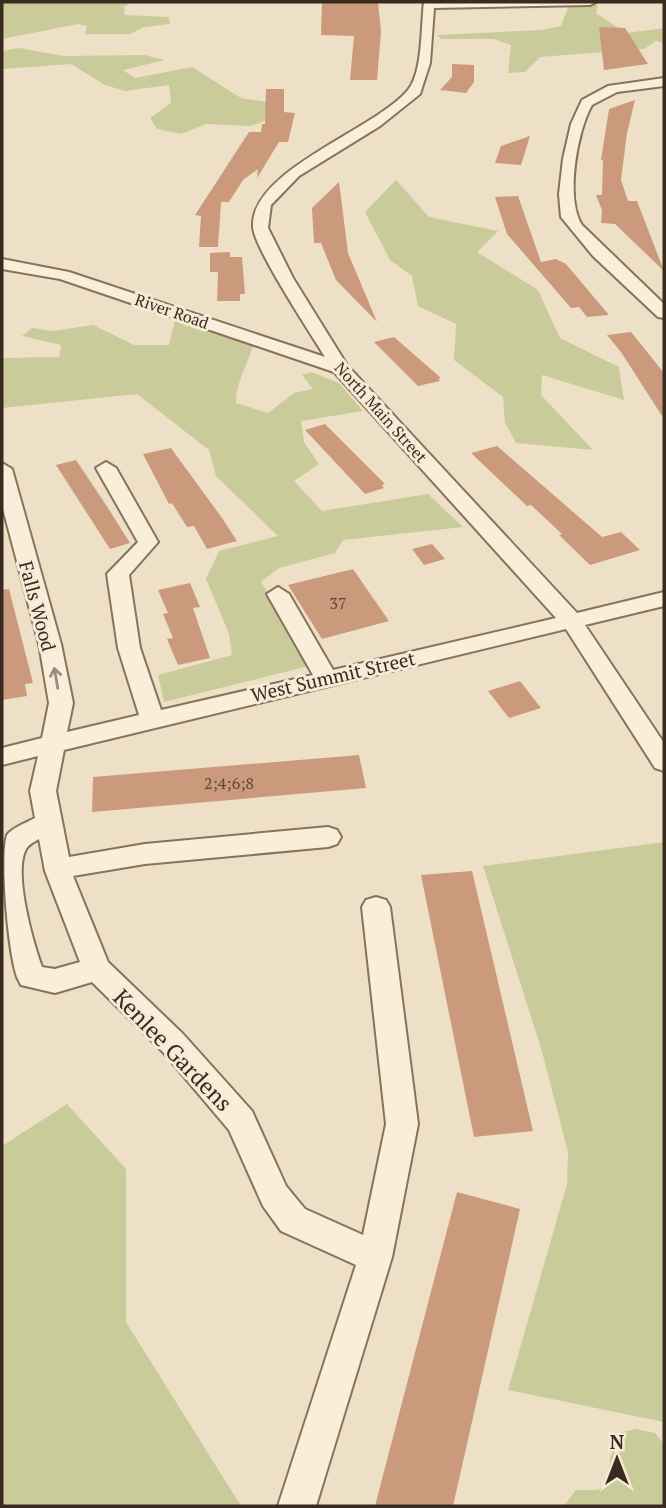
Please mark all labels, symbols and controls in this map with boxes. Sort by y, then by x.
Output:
street label: River Road [132,288,212,334]
street label: North Main Street [330,357,432,467]
street label: Falls Wood [14,558,62,654]
house number: 37 [329,592,347,614]
street label: West Summit Street [248,645,418,707]
one-way arrow [49,667,62,690]
house number: 2;4;6;8 [204,772,254,794]
street label: Kenlee Gardens [107,982,239,1118]
north arrow [582,1424,652,1494]
text: N [610,1429,625,1454]

